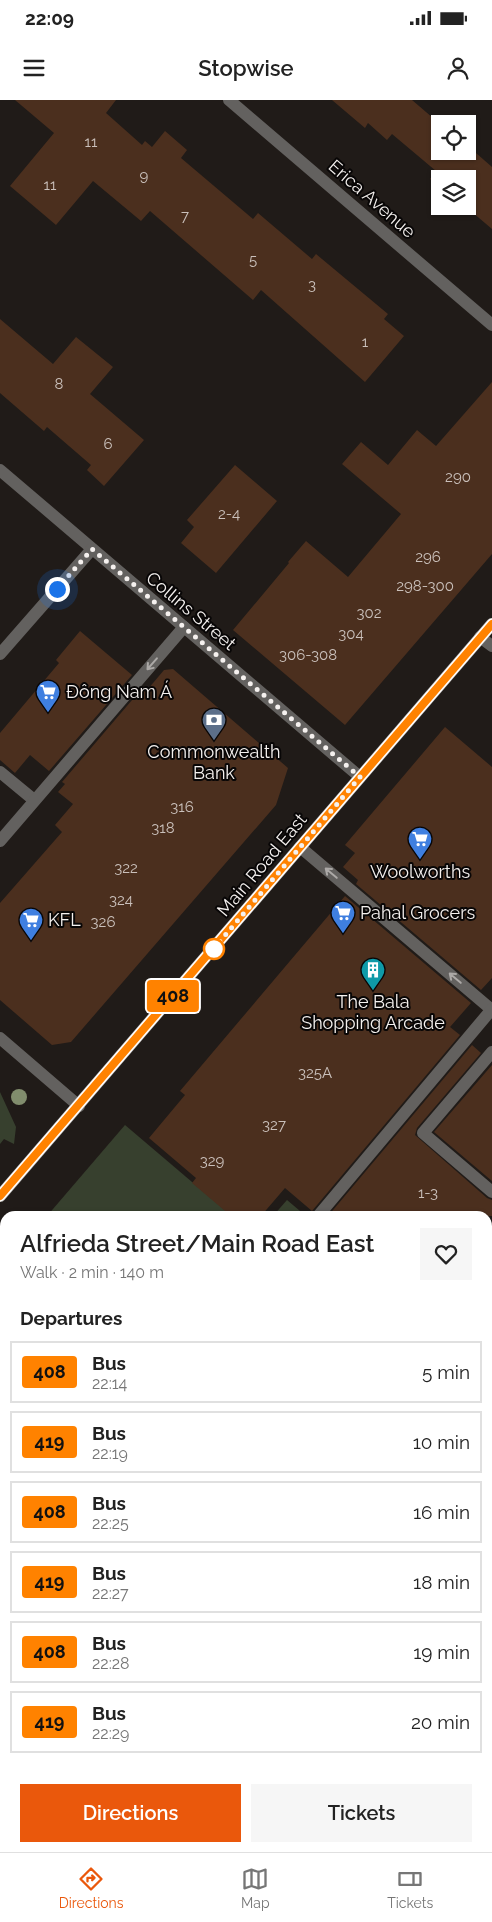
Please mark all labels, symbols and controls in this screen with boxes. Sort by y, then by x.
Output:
text: 22:09 [25,7,74,29]
icon: menu [20,54,48,82]
icon: person [444,54,472,82]
text: Stopwise [198,55,294,81]
map controls [431,115,476,215]
button: locate [431,115,476,160]
house number: 11 [85,133,98,151]
street label: Erica Avenue [325,155,420,242]
house number: 9 [140,167,149,185]
button: layers [431,170,476,215]
house number: 11 [44,176,57,194]
house number: 7 [181,207,189,225]
house number: 5 [249,251,257,269]
house number: 3 [308,276,316,294]
house number: 1 [362,333,369,351]
house number: 8 [55,375,64,393]
house number: 6 [103,435,113,453]
house number: 290 [445,468,471,486]
house number: 2-4 [218,505,240,523]
house number: 296 [415,548,441,566]
street label: Collins Street [142,567,240,654]
your location [45,577,70,602]
house number: 298-300 [396,577,454,595]
house number: 302 [356,604,382,622]
house number: 304 [338,625,364,643]
house number: 306-308 [279,646,337,664]
one-way arrow [146,657,157,670]
supermarket icon: Đông Nam Á [35,679,61,713]
place label: Đông Nam Á [66,680,172,702]
bank icon: Commonwealth Bank [201,707,227,741]
place label: Commonwealth Bank [147,741,281,783]
house number: 316 [170,798,194,816]
street label: Main Road East [213,809,311,920]
house number: 318 [151,819,175,837]
supermarket icon: Woolworths [407,826,433,860]
house number: 322 [114,859,138,877]
place label: Woolworths [370,861,470,882]
one-way arrow [325,868,338,879]
house number: 324 [109,891,133,909]
supermarket icon: Pahal Grocers [330,900,356,934]
place label: Pahal Grocers [360,902,475,923]
supermarket icon: KFL [18,907,44,941]
place label: KFL [48,909,81,930]
house number: 326 [91,913,115,931]
unlabelled marker [203,938,225,960]
building icon: The Bala Shopping Arcade [360,957,386,991]
one-way arrow [448,972,461,984]
line badge: 408 [144,980,202,1012]
text: 408 [157,985,189,1006]
place label: The Bala Shopping Arcade [301,991,445,1033]
house number: 325A [298,1064,332,1082]
house number: 327 [262,1116,286,1134]
house number: 329 [200,1152,225,1170]
house number: 1-3 [418,1184,438,1202]
button: heart [420,1228,472,1280]
text: Alfrieda Street/Main Road East [20,1229,374,1258]
text: Walk · 2 min · 140 m [20,1263,164,1282]
text: Departures [20,1307,122,1329]
text: Bus [92,1352,126,1374]
text: 408 [33,1361,66,1382]
text: 5 min [422,1361,470,1383]
text: 22:14 [92,1374,127,1393]
text: Bus [92,1422,126,1444]
text: 419 [35,1431,64,1452]
text: 10 min [413,1431,470,1453]
text: 22:19 [92,1444,128,1463]
text: Bus [92,1492,126,1514]
text: 408 [33,1501,66,1522]
text: 16 min [413,1501,470,1523]
text: 22:25 [92,1514,129,1533]
text: Bus [92,1562,126,1584]
text: 419 [35,1571,64,1592]
text: 18 min [413,1571,470,1593]
text: 22:27 [92,1584,129,1603]
text: Bus [92,1632,126,1654]
text: 408 [33,1641,66,1662]
text: 19 min [413,1641,470,1663]
text: 22:28 [92,1654,130,1673]
text: Bus [92,1702,126,1724]
text: 419 [35,1711,64,1732]
text: 20 min [411,1711,470,1733]
text: 22:29 [92,1724,129,1743]
button: Directions [20,1784,241,1842]
button: Tickets [251,1784,472,1842]
tab: Directions [59,1865,123,1911]
tab: Map [241,1865,270,1911]
tab: Tickets [387,1865,433,1911]

